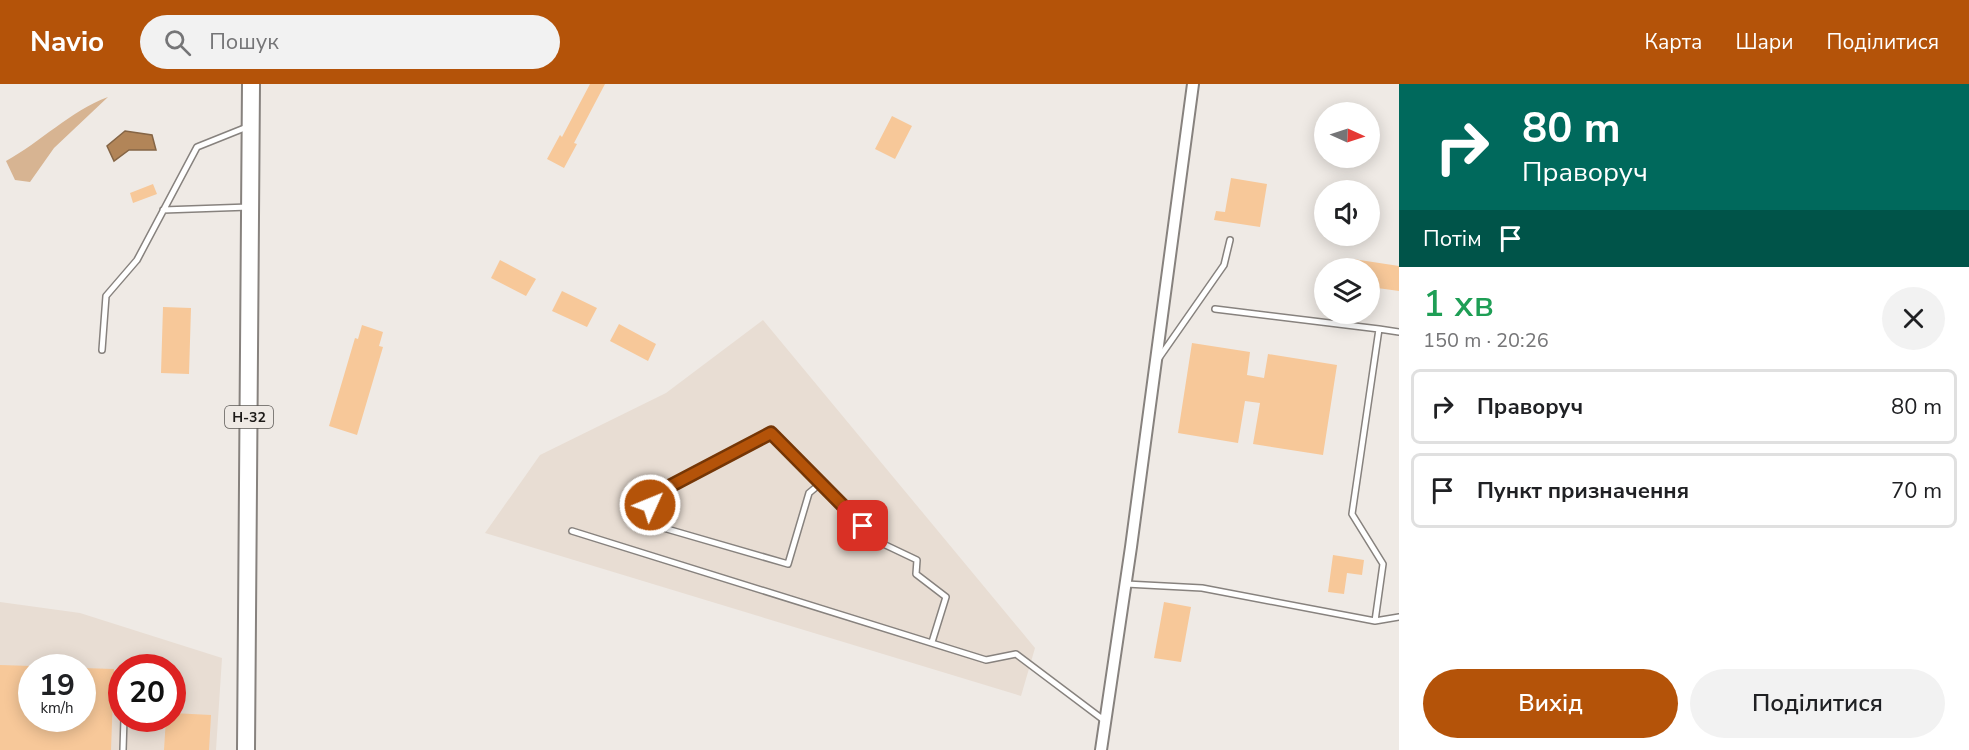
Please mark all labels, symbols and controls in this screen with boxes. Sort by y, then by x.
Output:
search box [140,15,560,69]
text: Navio [30,23,104,61]
icon: search [161,26,194,59]
text: Пошук [209,27,279,57]
text: Карта [1645,28,1702,56]
text: Шари [1735,28,1794,56]
text: Поділитися [1827,28,1939,56]
text: 80 m [1522,100,1621,157]
north arrow [1314,102,1380,168]
map controls [1314,102,1380,324]
icon: right [1423,108,1501,186]
text: Праворуч [1522,154,1648,191]
button: sound [1314,180,1380,246]
icon: arrive [1494,222,1527,255]
text: Потім [1423,224,1482,254]
button: layers [1314,258,1380,324]
text: 1 хв [1423,280,1494,329]
button: close [1882,287,1945,350]
text: 150 m · 20:26 [1423,327,1549,354]
icon: right [1426,390,1459,423]
text: Праворуч [1477,392,1583,422]
text: 80 m [1891,392,1942,422]
road number: Н-32 [225,406,273,428]
position arrow [618,473,682,537]
icon: arrive [1426,474,1459,507]
text: Пункт призначення [1477,476,1689,506]
text: 70 m [1891,476,1942,506]
pin [837,500,888,551]
icon: arrive [846,509,879,542]
speed limit sign: 20 [108,654,186,732]
text: 19 [39,665,75,706]
button: Вихід [1423,669,1678,738]
button: Поділитися [1690,669,1945,738]
text: km/h [40,698,74,718]

